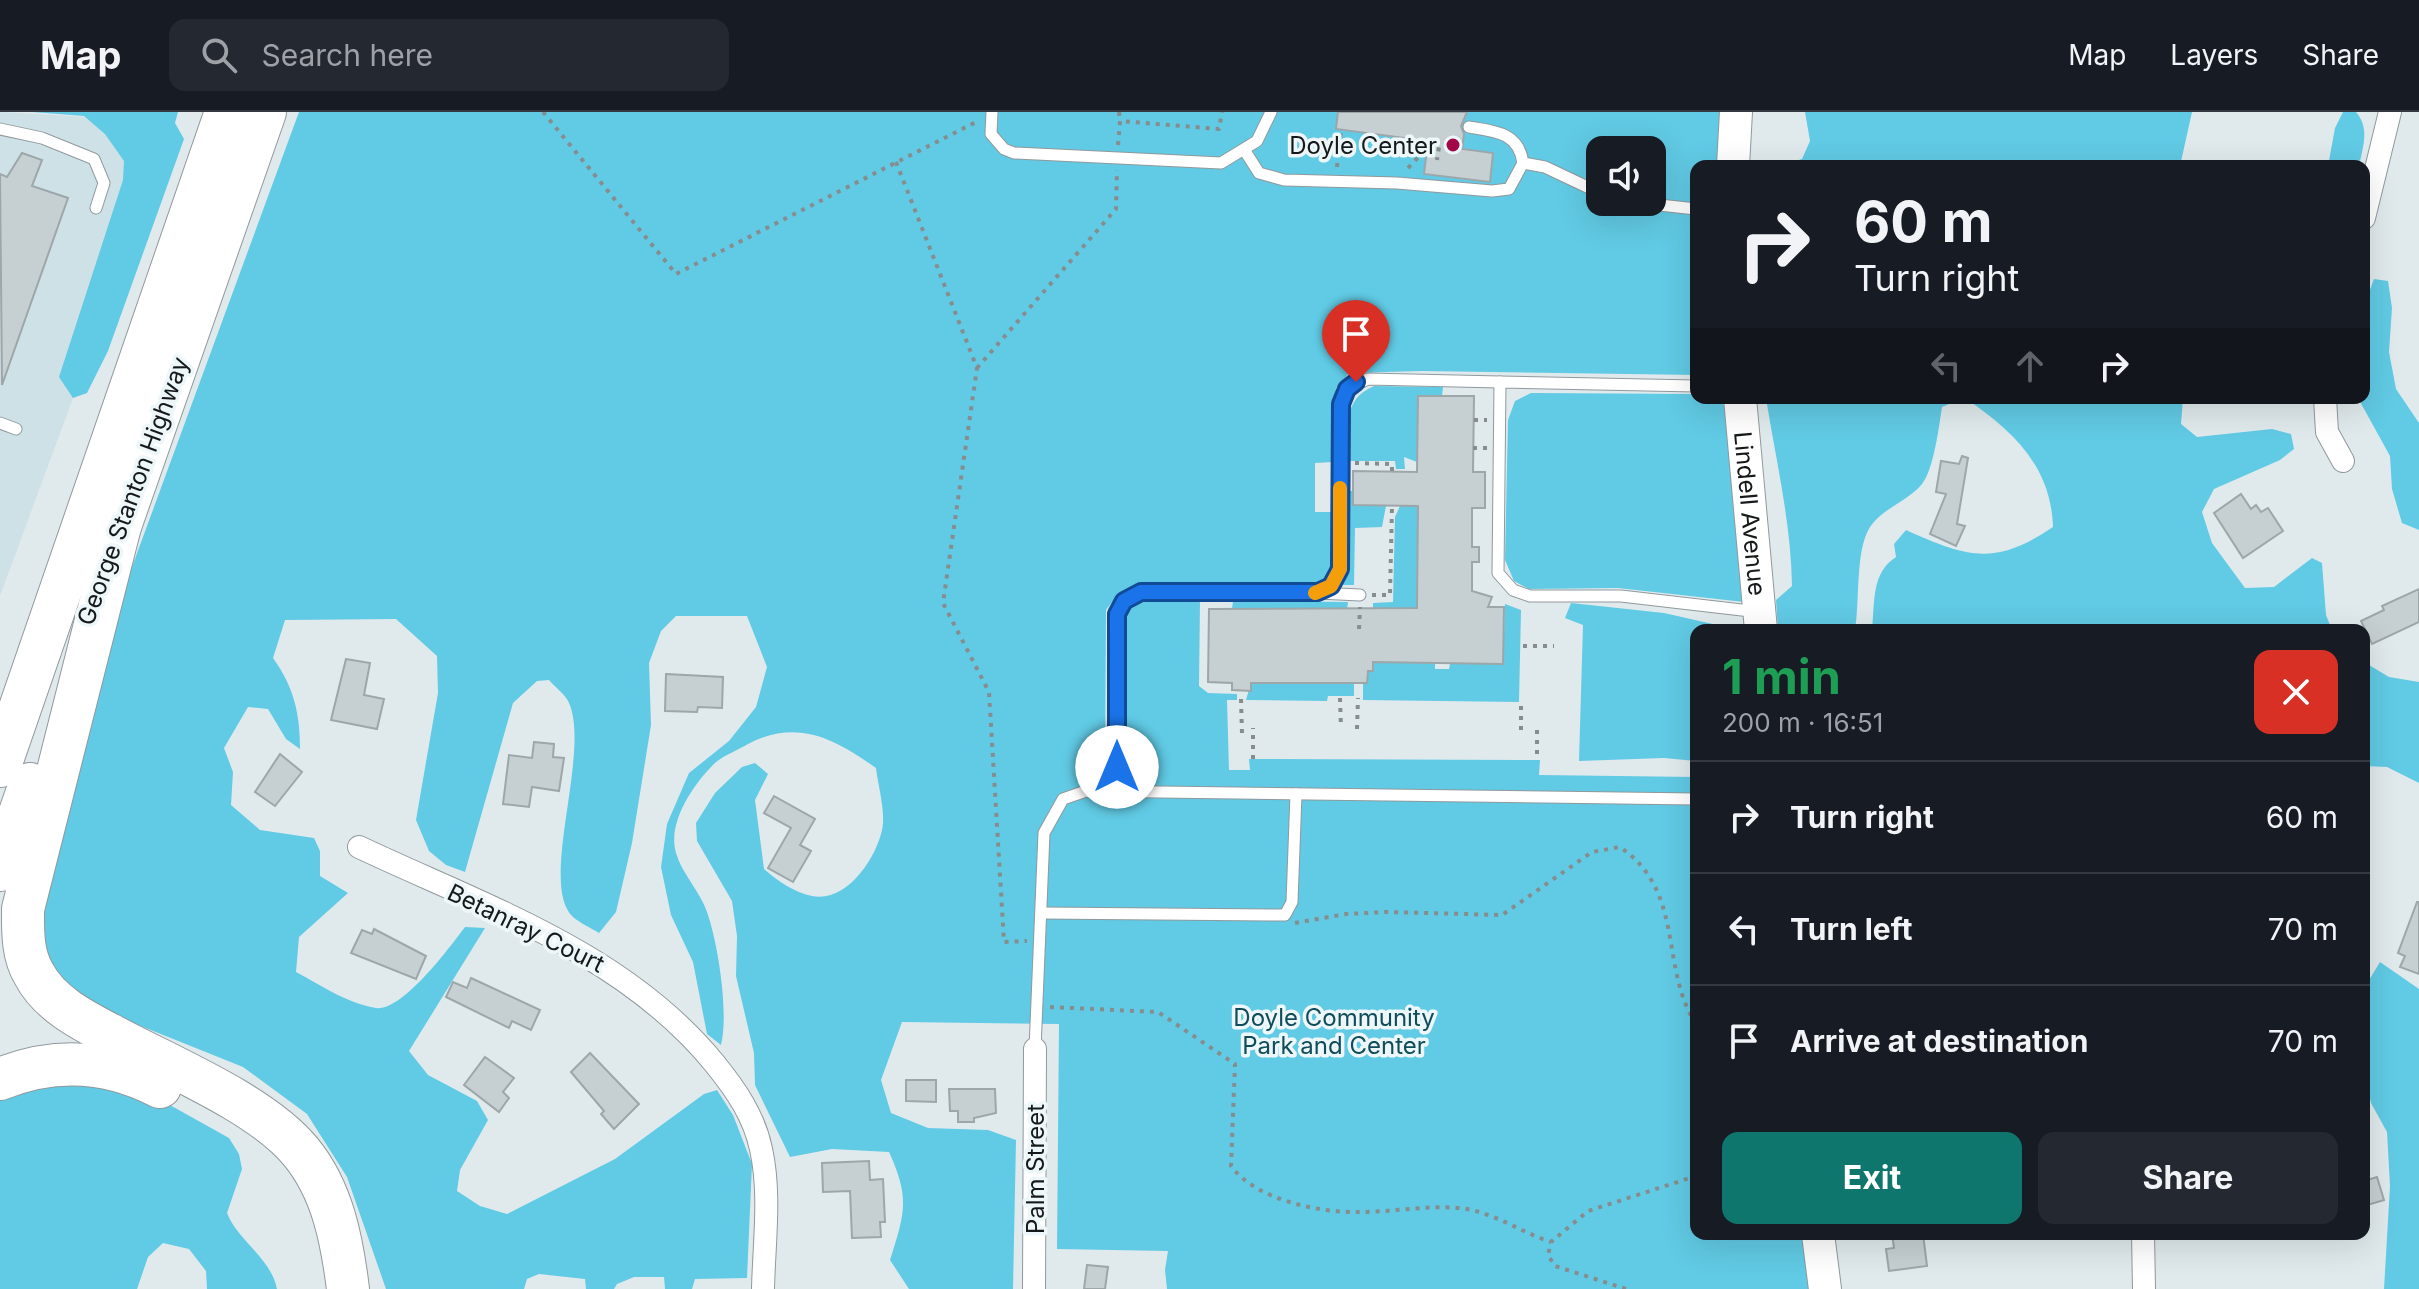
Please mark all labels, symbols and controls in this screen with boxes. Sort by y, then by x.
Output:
search box [169,19,729,91]
text: Map [40,32,121,78]
icon: search [197,33,241,77]
text: Search here [261,37,433,73]
text: Map [2068,38,2126,72]
text: Layers [2170,38,2258,72]
text: Share [2302,38,2379,72]
place label: Doyle Center [1289,131,1437,160]
marker: Doyle Center [1444,136,1462,154]
map controls [1586,136,1666,216]
button: sound [1586,136,1666,216]
text: 60 m [1854,188,1993,256]
icon: right [1722,192,1826,296]
text: Turn right [1854,256,2019,300]
pin [1322,300,1390,382]
icon: arrive [1334,312,1378,356]
icon: left [1924,344,1968,388]
icon: ahead [2008,344,2052,388]
icon: right [2092,344,2136,388]
street label: George Stanton Highway [71,353,195,629]
street label: Lindell Avenue [1729,430,1772,597]
text: 1 min [1722,647,1841,706]
button: close [2254,650,2338,734]
text: 200 m · 16:51 [1722,707,1883,738]
position arrow [1075,725,1159,809]
icon: right [1722,795,1766,839]
text: Turn right [1790,799,1934,835]
text: 60 m [2266,799,2338,835]
street label: Betanray Court [443,877,609,979]
icon: left [1722,907,1766,951]
text: Turn left [1790,911,1912,947]
text: 70 m [2268,911,2338,947]
park label: Doyle Community Park and Center [1233,1003,1435,1060]
icon: arrive [1722,1019,1766,1063]
text: Arrive at destination [1790,1023,2088,1059]
text: 70 m [2268,1023,2338,1059]
street label: Palm Street [1021,1104,1050,1234]
button: Exit [1722,1132,2022,1224]
button: Share [2038,1132,2338,1224]

